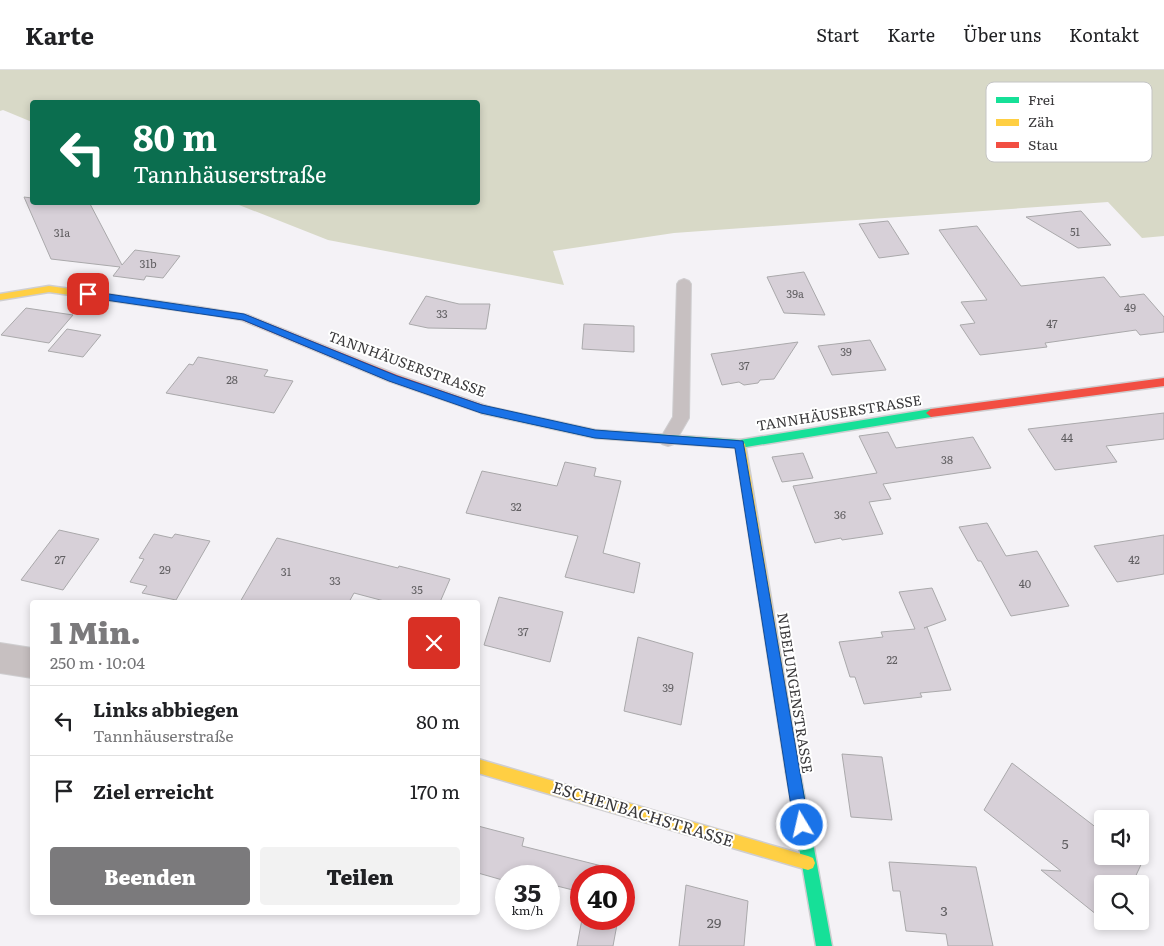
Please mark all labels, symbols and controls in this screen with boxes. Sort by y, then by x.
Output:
text: Karte [25,17,94,52]
text: Start [816,21,859,48]
text: Karte [887,21,935,48]
text: Über uns [963,21,1041,48]
text: Kontakt [1069,21,1139,48]
legend [986,82,1152,162]
text: Frei [1028,89,1055,109]
text: 80 m [133,110,217,162]
text: Zäh [1028,111,1054,131]
icon: left [50,120,115,185]
text: Stau [1028,134,1058,154]
text: Tannhäuserstraße [133,157,326,190]
house number: 51 [1070,223,1081,239]
house number: 31a [54,224,70,240]
house number: 31b [139,255,157,271]
pin [67,273,109,315]
icon: arrive [74,280,102,308]
house number: 39a [786,285,804,301]
house number: 49 [1124,299,1136,315]
house number: 33 [436,305,448,321]
house number: 47 [1046,315,1058,331]
street label: TANNHÄUSERSTRASSE [326,325,489,401]
house number: 39 [840,343,852,359]
house number: 37 [738,357,750,373]
house number: 28 [226,371,238,387]
street label: TANNHÄUSERSTRASSE [755,389,923,435]
house number: 44 [1061,429,1073,445]
house number: 38 [941,451,953,467]
house number: 32 [510,498,522,514]
house number: 36 [834,506,846,522]
house number: 27 [54,551,66,567]
house number: 42 [1128,551,1140,567]
house number: 29 [159,561,171,577]
house number: 31 [281,563,292,579]
house number: 33 [329,572,341,588]
house number: 40 [1019,575,1031,591]
house number: 35 [411,581,423,597]
text: 1 Min. [50,609,141,653]
street label: NIBELUNGENSTRASSE [773,611,819,775]
button: close [408,617,460,669]
house number: 37 [517,623,529,639]
text: 250 m · 10:04 [50,650,145,674]
house number: 22 [886,651,898,667]
house number: 39 [662,679,674,695]
text: Links abbiegen [93,695,239,723]
icon: left [50,707,78,735]
text: 80 m [416,707,460,735]
text: Tannhäuserstraße [93,723,234,747]
street label: ESCHENBACHSTRASSE [550,774,737,852]
icon: arrive [50,777,78,805]
text: Ziel erreicht [93,777,214,805]
text: 170 m [410,777,460,805]
position arrow [775,798,827,850]
map controls [1094,810,1149,930]
button: sound [1094,810,1149,865]
house number: 5 [1061,833,1069,853]
button: Beenden [50,847,250,905]
button: Teilen [260,847,460,905]
speed limit sign: 40 [570,865,635,930]
text: 35 [514,873,541,910]
button: search [1094,875,1149,930]
house number: 3 [940,900,948,920]
text: km/h [512,901,543,919]
house number: 29 [707,912,721,932]

